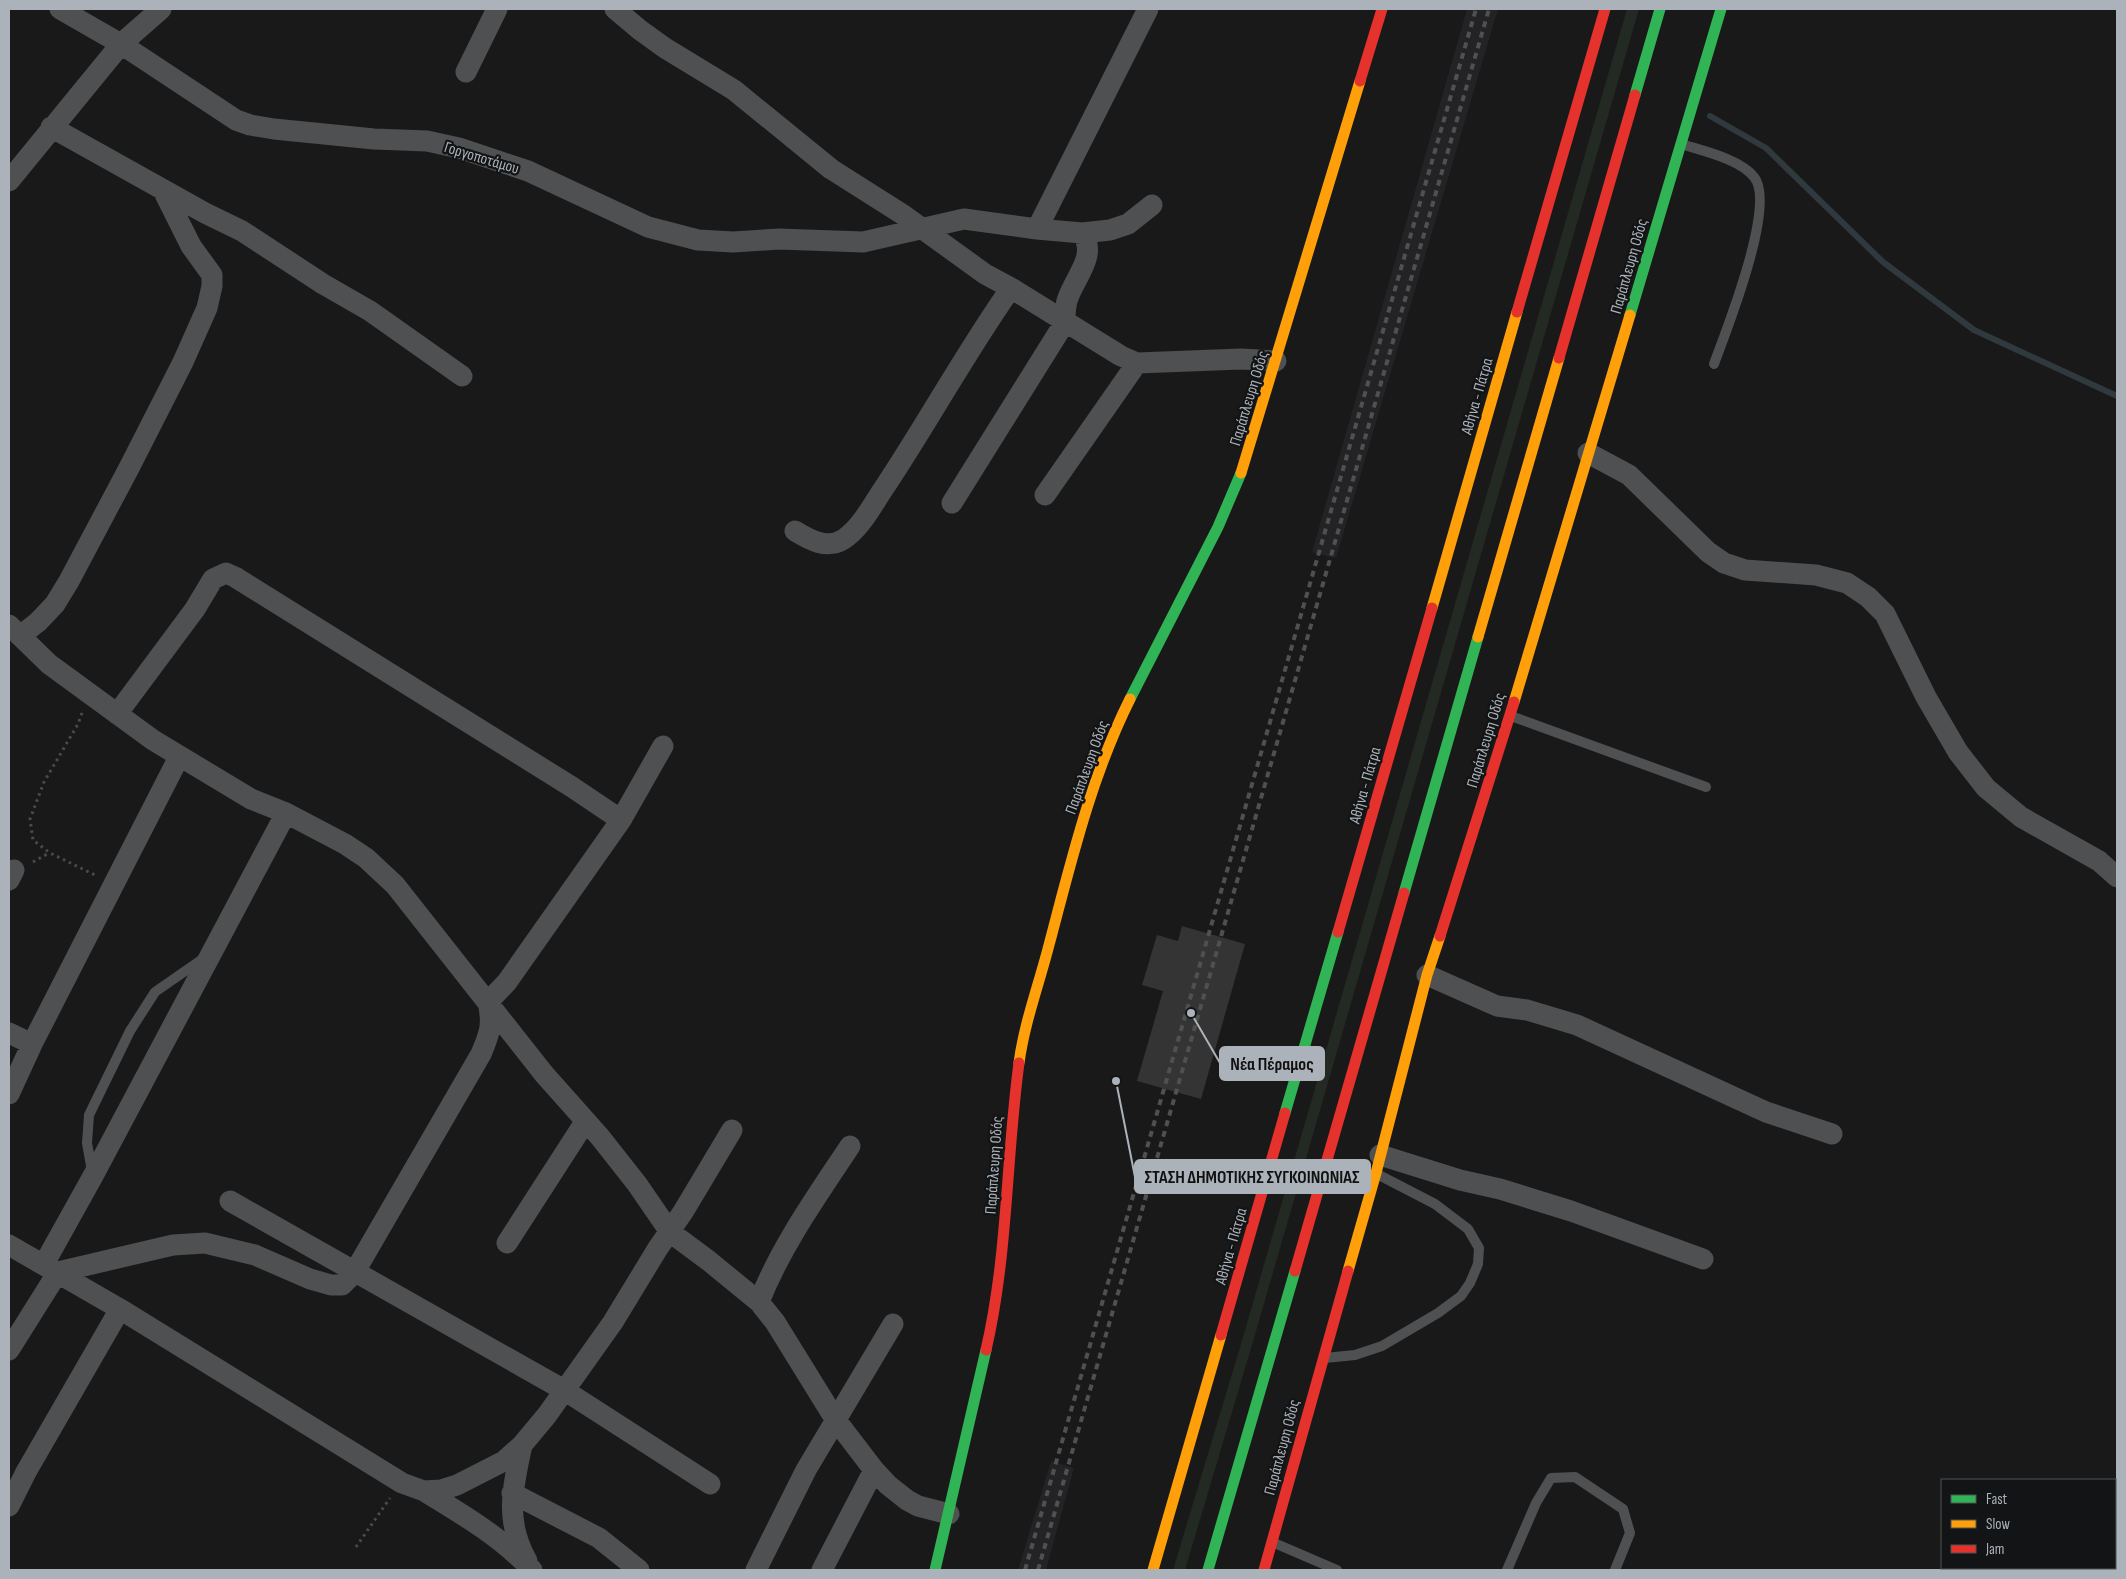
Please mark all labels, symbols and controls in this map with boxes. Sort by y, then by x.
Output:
street label: Γοργοποτάμου [442,138,521,179]
street label: Παράπλευρη Οδός [1607,217,1652,316]
street label: Παράπλευρη Οδός [1226,349,1273,448]
street label: Αθήνα - Πάτρα [1457,356,1498,438]
street label: Παράπλευρη Οδός [1463,691,1510,790]
street label: Παράπλευρη Οδός [1062,718,1113,817]
street label: Αθήνα - Πάτρα [1345,745,1386,827]
callout: Νέα Πέραμος [1220,1047,1324,1080]
text: Νέα Πέραμος [1230,1054,1314,1075]
street label: Παράπλευρη Οδός [982,1115,1007,1215]
callout: ΣΤΑΣΗ ΔΗΜΟΤΙΚΗΣ ΣΥΓΚΟΙΝΩΝΙΑΣ [1135,1160,1370,1193]
text: ΣΤΑΣΗ ΔΗΜΟΤΙΚΗΣ ΣΥΓΚΟΙΝΩΝΙΑΣ [1145,1167,1360,1188]
street label: Αθήνα - Πάτρα [1211,1206,1252,1288]
street label: Παράπλευρη Οδός [1261,1397,1304,1497]
legend [1941,1479,2116,1569]
text: Fast [1986,1490,2008,1509]
text: Slow [1986,1515,2010,1534]
text: Jam [1985,1540,2004,1559]

